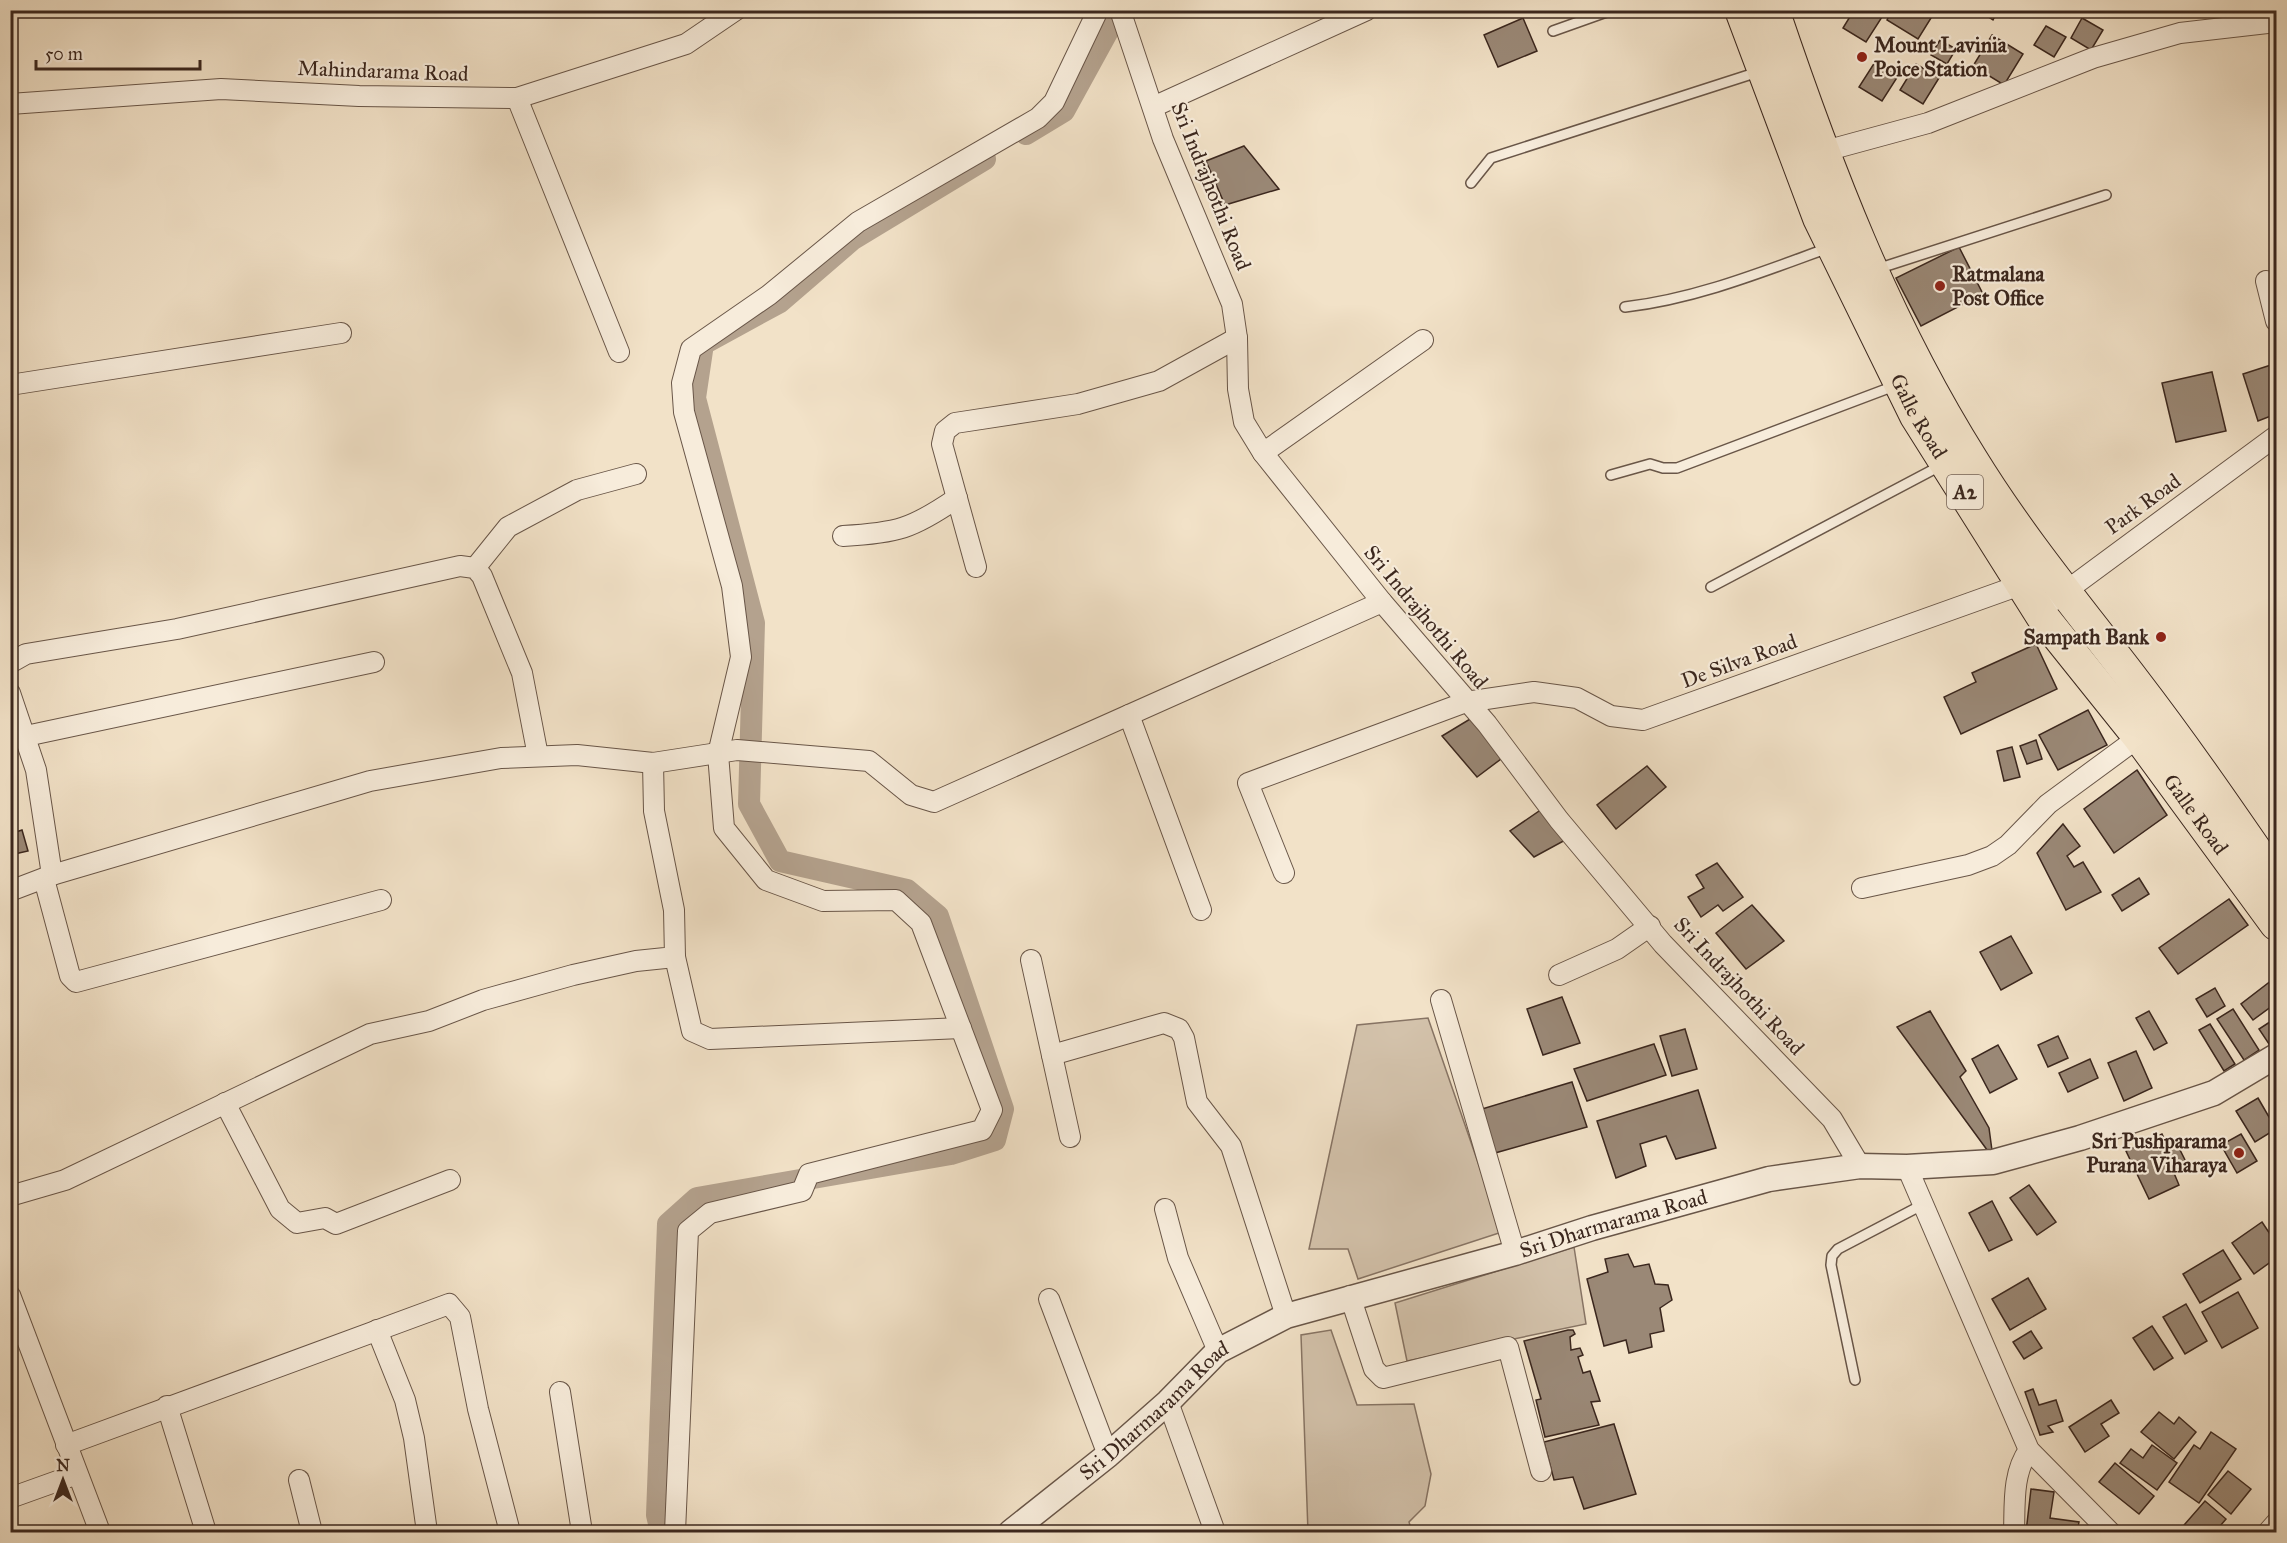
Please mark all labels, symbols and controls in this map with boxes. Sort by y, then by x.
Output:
place label: Mount Lavinia Poice Station [1874,32,2008,82]
scale bar [36,33,200,71]
text: 50 m [45,43,83,65]
marker: Mount Lavinia Poice Station [1855,50,1869,64]
street label: Mahindarama Road [297,55,469,87]
street label: Sri Indrajhothi Road [1165,98,1257,275]
place label: Ratmalana Post Office [1952,261,2046,311]
marker: Ratmalana Post Office [1933,279,1947,293]
street label: Galle Road [1884,369,1953,464]
street label: Park Road [2100,468,2186,540]
road number: A2 [1947,475,1983,509]
street label: Sri Indrajhothi Road [1358,540,1494,694]
place label: Sampath Bank [2024,624,2150,650]
street label: De Silva Road [1678,628,1801,694]
marker: Sampath Bank [2154,630,2168,644]
street label: Galle Road [2158,769,2234,860]
street label: Sri Indrajhothi Road [1668,911,1810,1061]
place label: Sri Pushparama Purana Viharaya [2086,1128,2228,1178]
marker: Sri Pushparama Purana Viharaya [2232,1146,2246,1160]
street label: Sri Dharmarama Road [1516,1184,1710,1264]
street label: Sri Dharmarama Road [1074,1335,1233,1486]
north arrow [33,1450,93,1510]
text: N [56,1456,70,1475]

